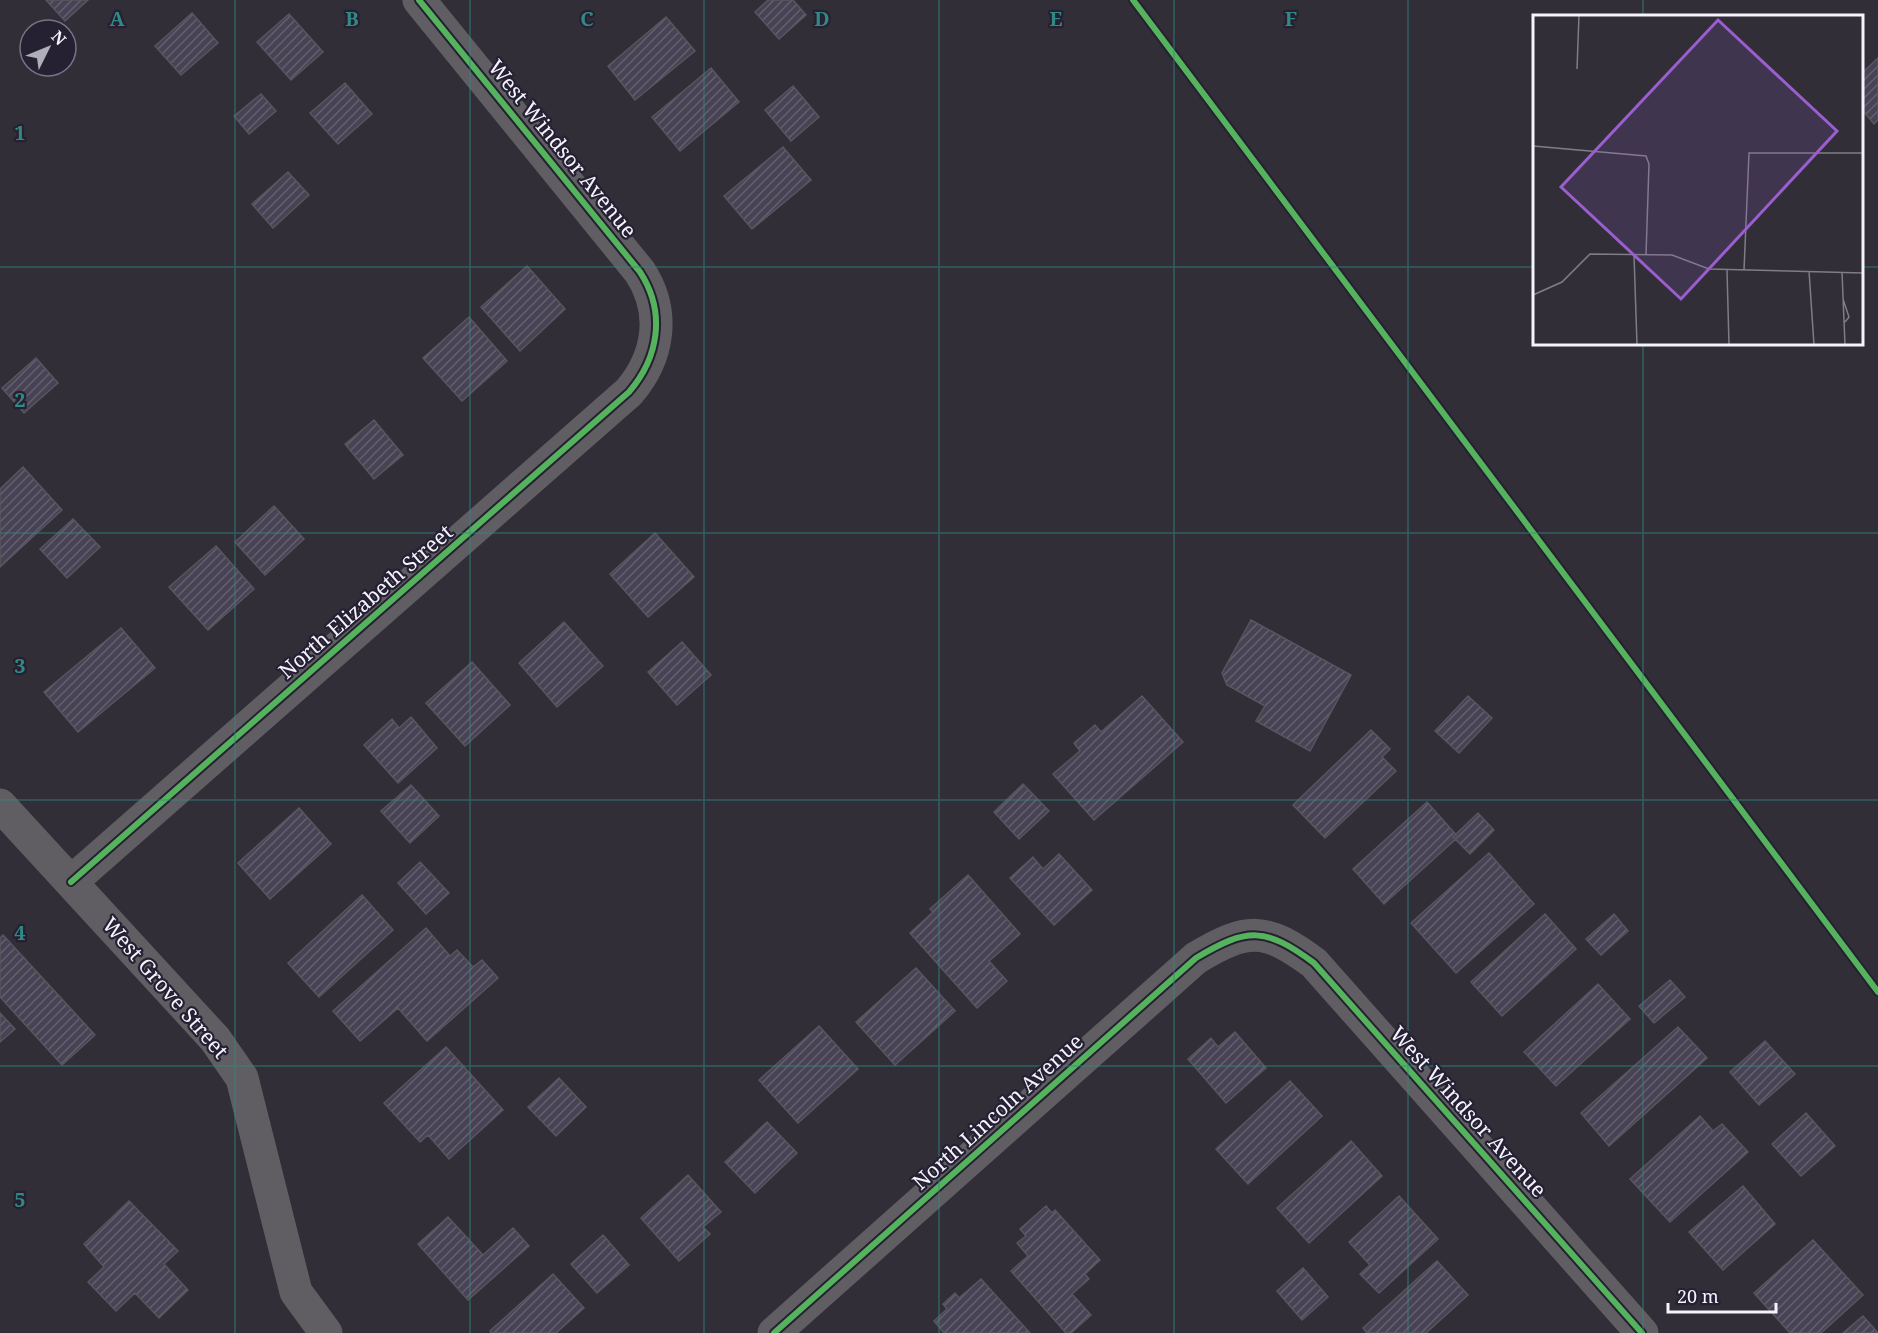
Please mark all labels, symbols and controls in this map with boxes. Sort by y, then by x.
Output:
text: A [109,5,125,32]
text: B [345,5,359,32]
text: C [580,5,594,32]
text: D [814,5,830,32]
text: E [1049,5,1063,32]
text: F [1285,5,1297,32]
inset map [1533,15,1863,345]
north arrow [18,18,78,78]
text: N [47,26,72,50]
street label: West Windsor Avenue [482,54,643,243]
text: 1 [14,119,26,146]
text: 2 [14,386,26,413]
street label: North Elizabeth Street [272,518,458,685]
text: 3 [14,652,26,679]
street label: West Grove Street [97,911,235,1064]
text: 4 [14,919,26,946]
street label: West Windsor Avenue [1384,1020,1553,1203]
street label: North Lincoln Avenue [906,1027,1089,1195]
text: 5 [14,1186,26,1213]
scale bar [1668,1276,1776,1314]
text: 20 m [1677,1284,1719,1308]

